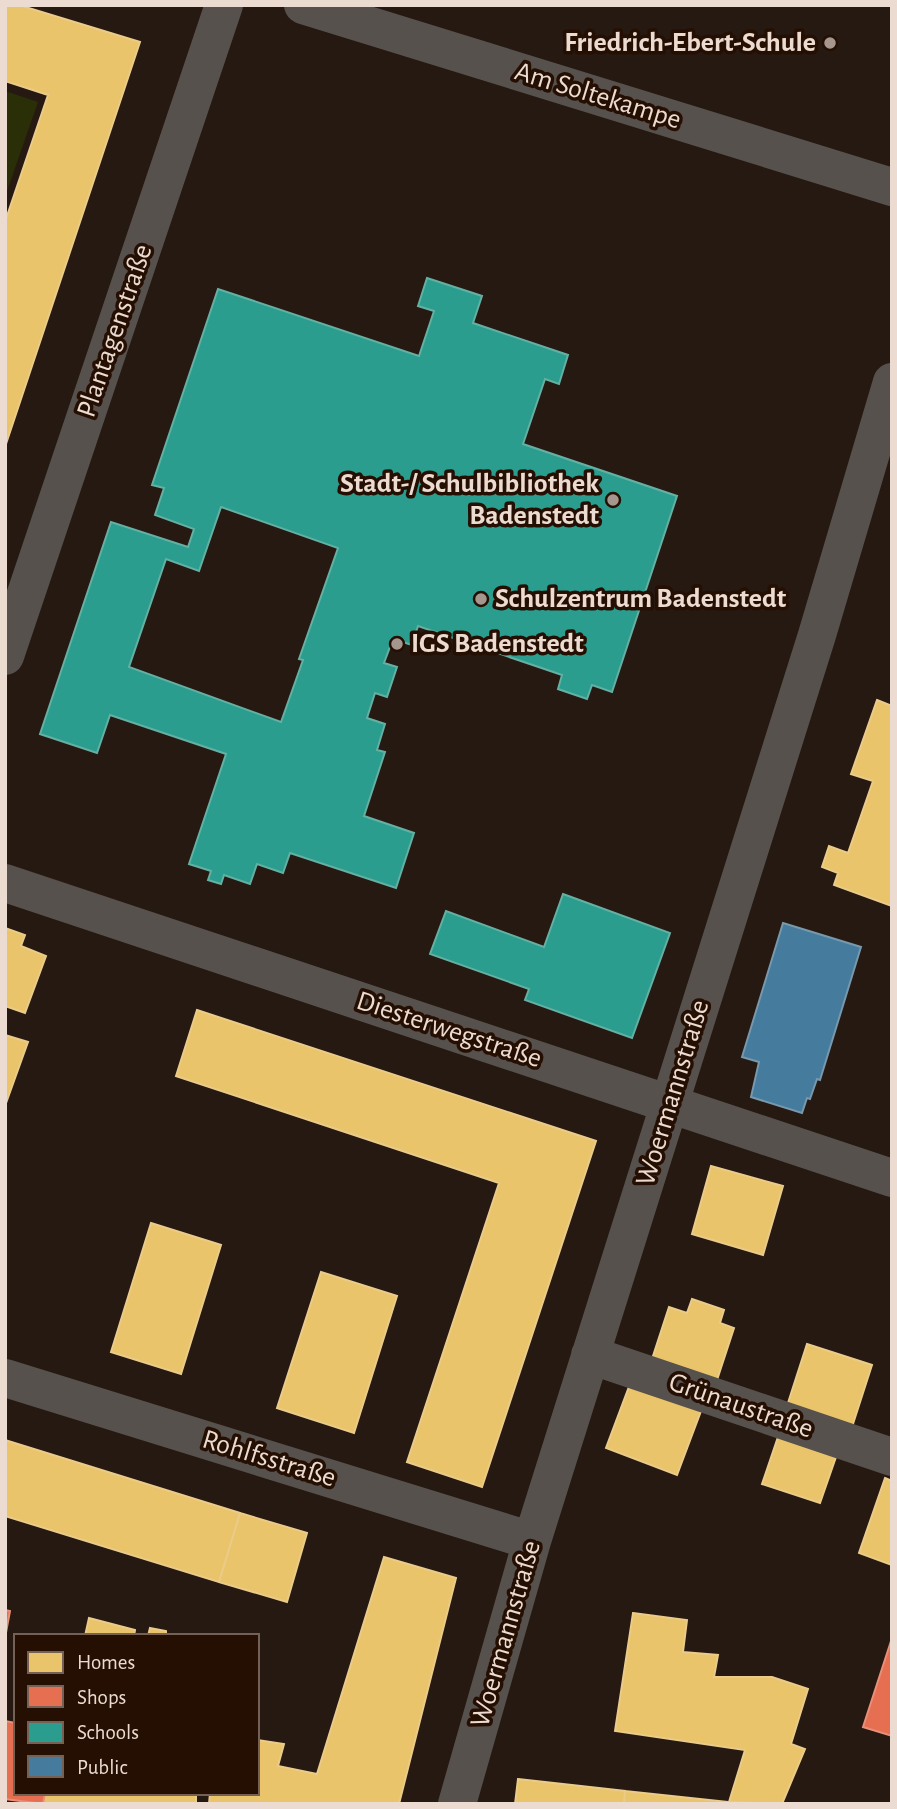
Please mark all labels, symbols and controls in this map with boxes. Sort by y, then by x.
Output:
place label: Friedrich-Ebert-Schule [564,29,816,57]
marker: Friedrich-Ebert-Schule [822,35,838,51]
street label: Am Soltekampe [512,57,684,135]
street label: Plantagenstraße [72,241,158,421]
place label: Stadt-/ Schulbibliothek Badenstedt [340,470,600,530]
marker: Stadt-/ Schulbibliothek Badenstedt [605,492,621,508]
place label: Schulzentrum Badenstedt [495,585,787,613]
marker: Schulzentrum Badenstedt [473,591,489,607]
place label: IGS Badenstedt [411,630,584,658]
marker: IGS Badenstedt [389,636,405,652]
street label: Diesterwegstraße [353,987,545,1073]
street label: Woermannstraße [631,997,715,1189]
street label: Grünaustraße [665,1368,817,1444]
street label: Rohlfsstraße [199,1425,339,1493]
street label: Woermannstraße [466,1538,546,1730]
legend [14,1634,259,1795]
text: Homes [77,1652,135,1673]
text: Shops [77,1687,126,1708]
text: Schools [77,1722,139,1743]
text: Public [77,1757,127,1778]

